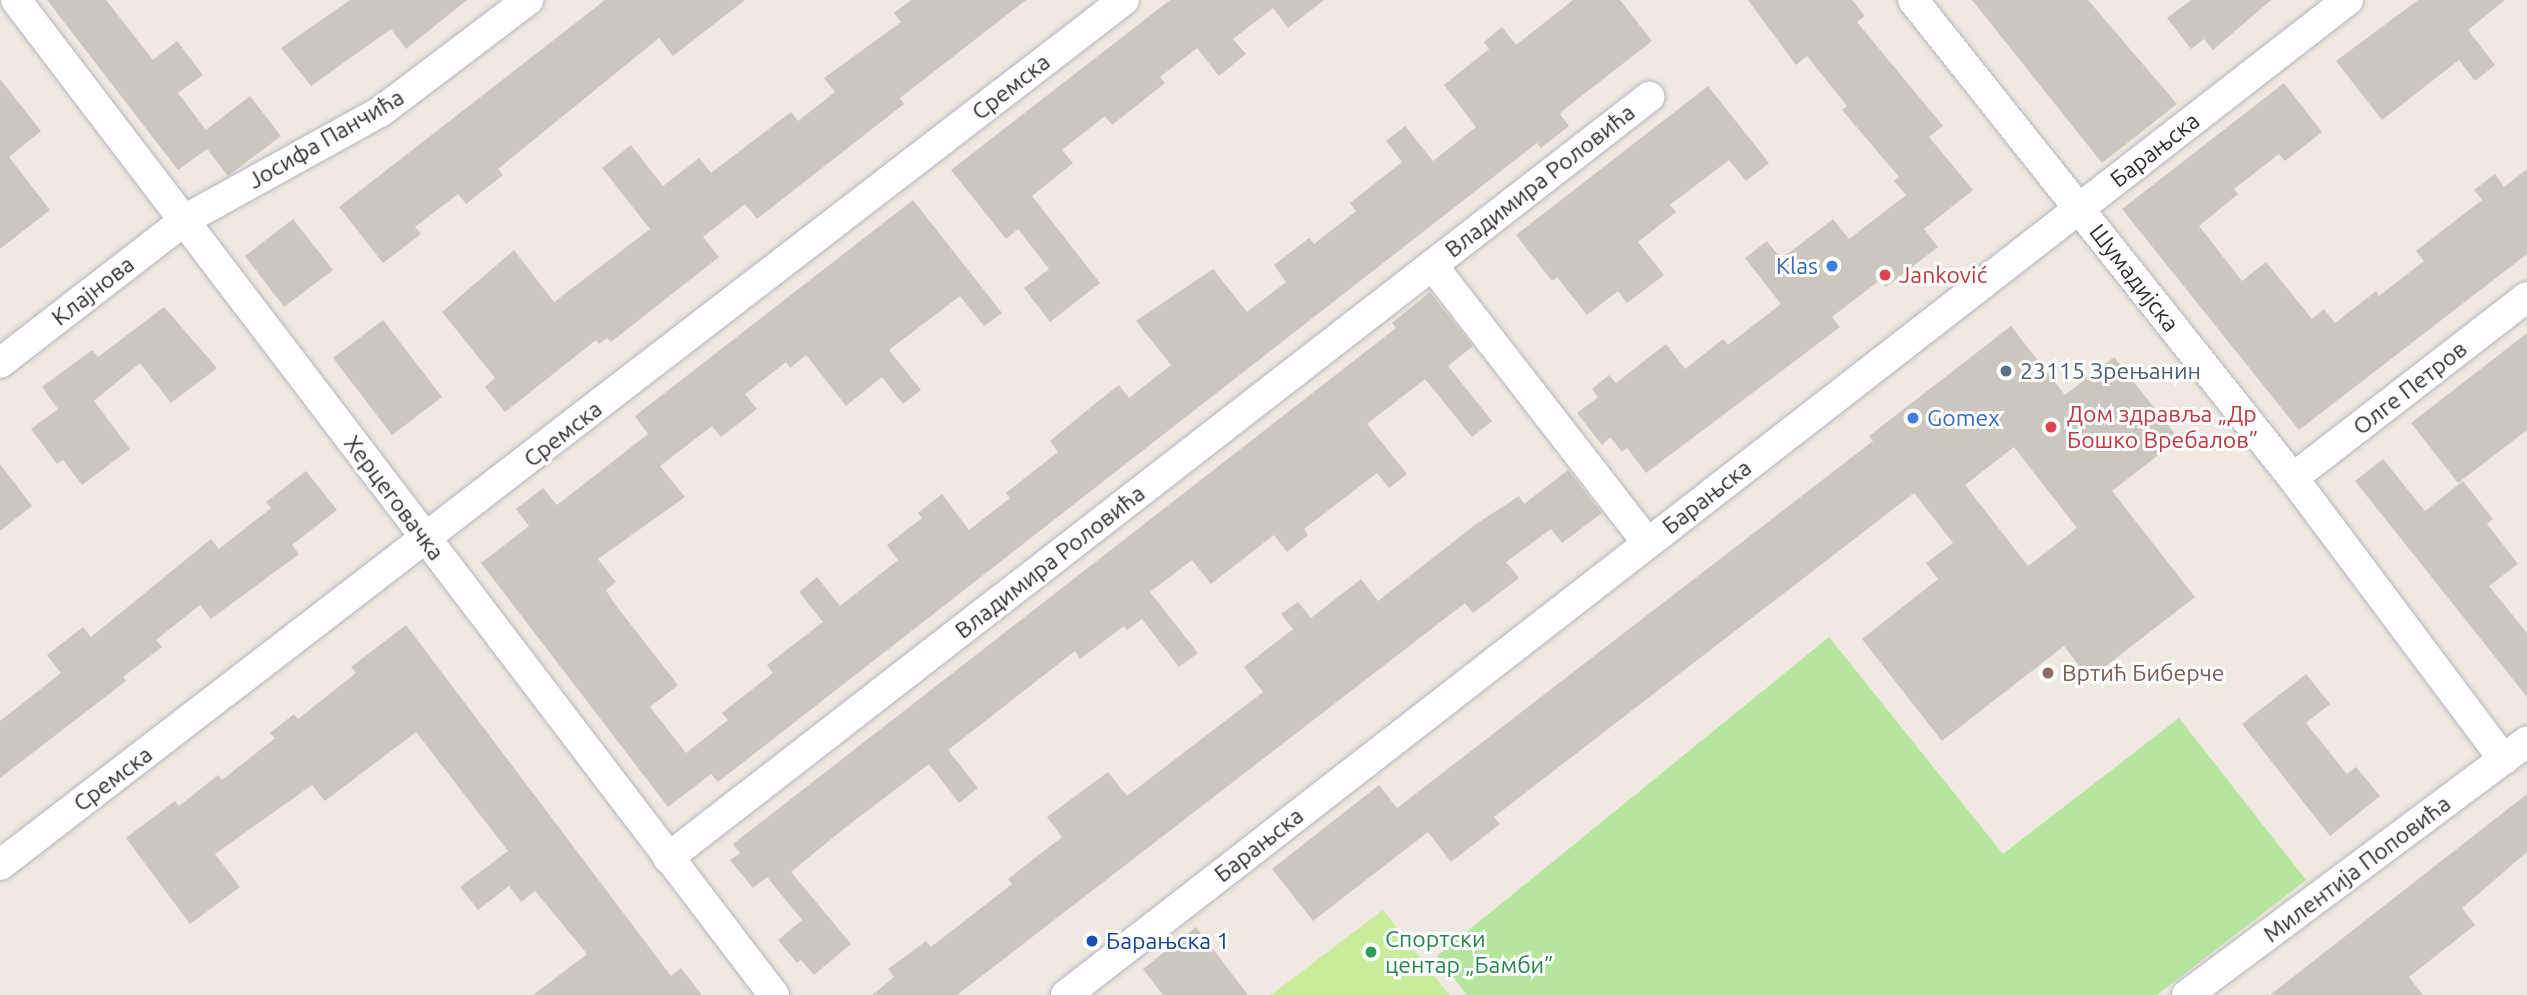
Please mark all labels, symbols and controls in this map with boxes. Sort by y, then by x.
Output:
street label: Сремска [967,48,1055,126]
street label: Јосифа Панчића [243,83,409,195]
street label: Владимира Роловића [1440,98,1640,264]
street label: Барањска [2105,107,2205,193]
street label: Шумадијска [2083,219,2185,337]
street label: Клајнова [46,250,140,332]
place label: Klas [1776,252,1818,280]
marker: Klas [1824,258,1840,274]
place label: Janković [1899,261,1987,289]
marker: Janković [1877,267,1893,283]
street label: Олге Петров [2348,335,2472,441]
place label: 23115 Зрењанин [2020,357,2201,385]
marker: 23115 Зрењанин [1998,363,2014,379]
street label: Сремска [519,395,607,473]
place label: Дом здравља „Др Бошко Вребалов” [2067,400,2258,454]
place label: Gomex [1927,404,2000,432]
marker: Gomex [1905,410,1921,426]
marker: Дом здравља „Др Бошко Вребалов” [2041,417,2061,437]
street label: Херцеговачка [338,430,450,566]
street label: Барањска [1657,454,1757,540]
street label: Владимира Роловића [950,479,1150,645]
place label: Вртић Биберче [2062,659,2224,687]
marker: Вртић Биберче [2040,665,2056,681]
street label: Сремска [68,741,158,817]
street label: Милентија Поповића [2258,790,2456,948]
street label: Барањска [1209,802,1309,888]
place label: Спортски центар „Бамби” [1385,925,1553,979]
place label: Барањска 1 [1106,927,1229,955]
marker: Барањска 1 [1084,933,1100,949]
marker: Спортски центар „Бамби” [1363,944,1379,960]

